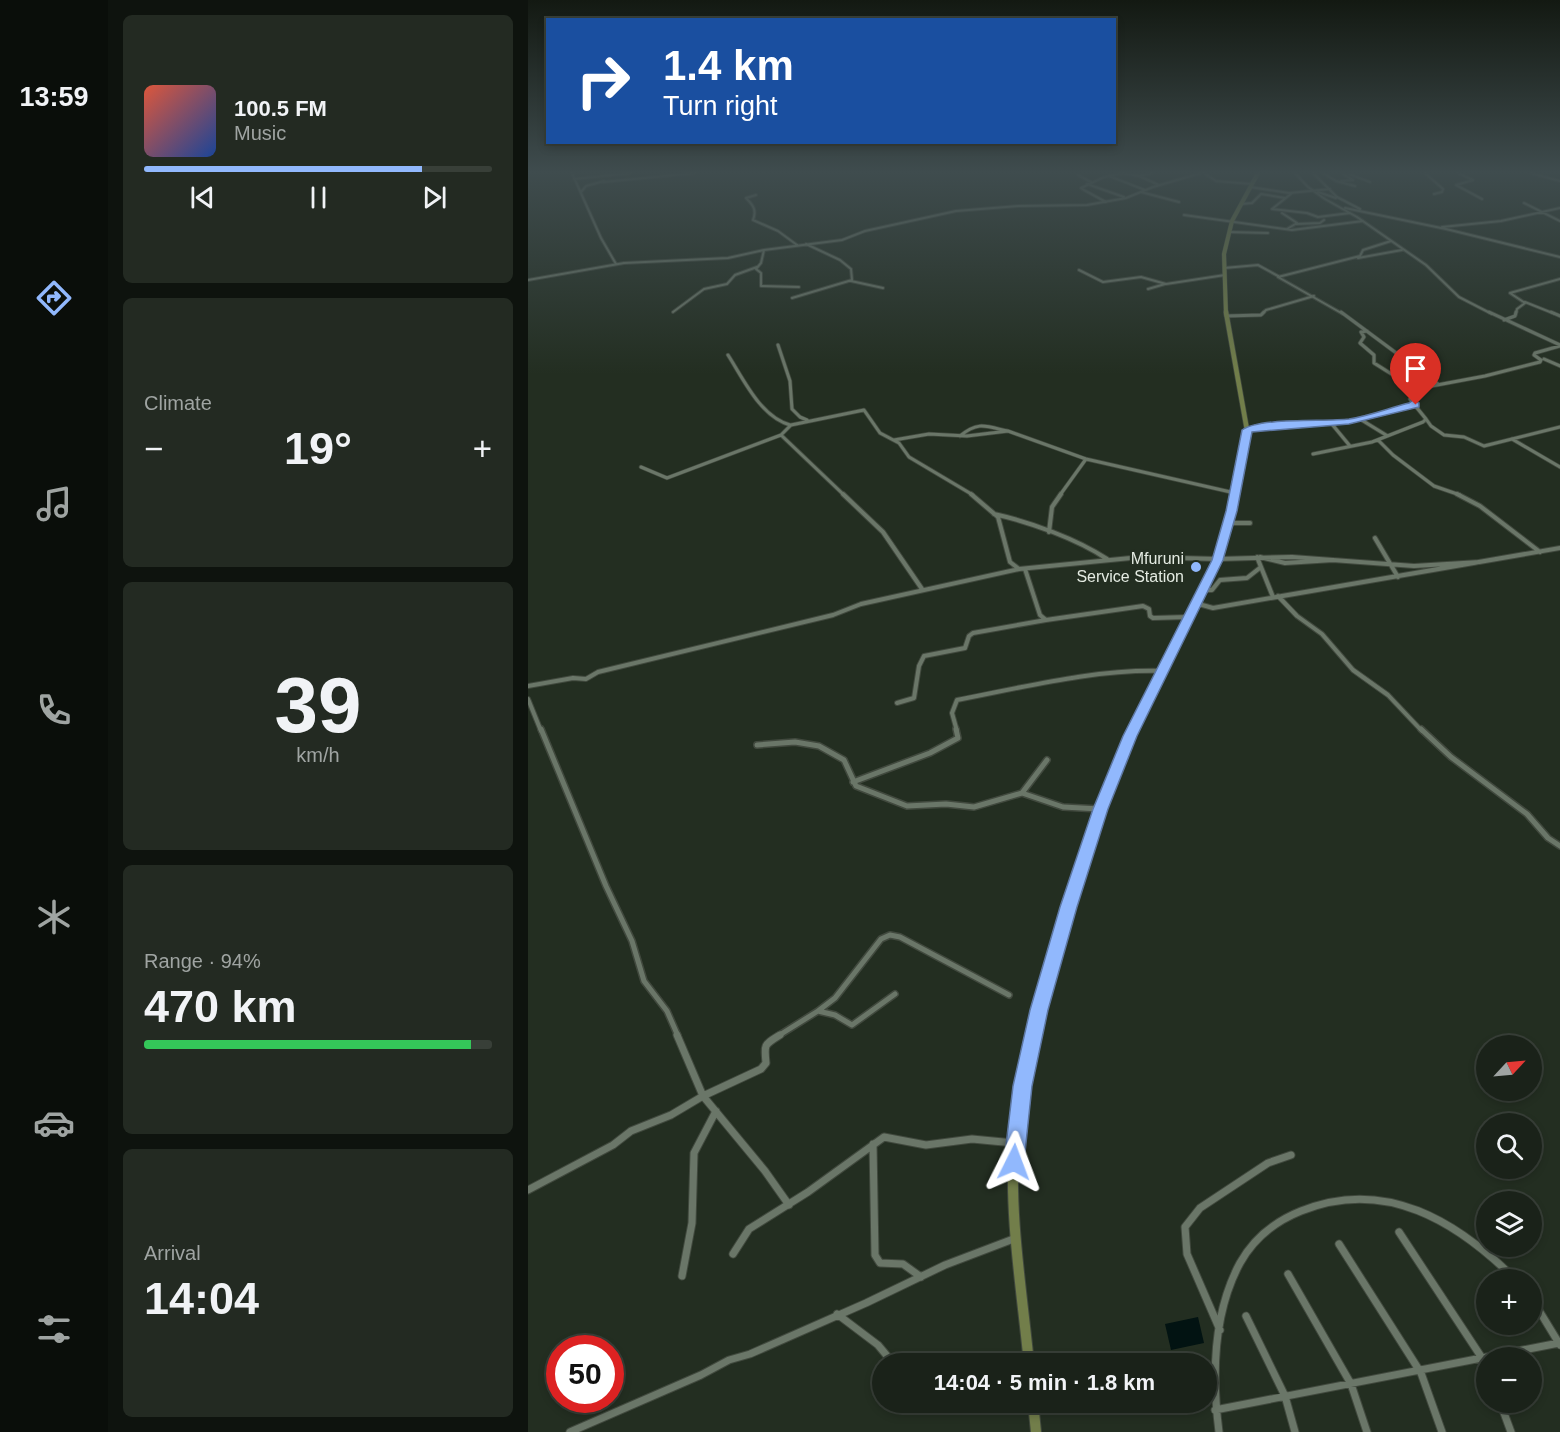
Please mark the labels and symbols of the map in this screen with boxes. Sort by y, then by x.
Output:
pin [1390,343,1441,405]
place label: Mfuruni Service Station [1076,550,1184,585]
marker: Mfuruni Service Station [1189,560,1203,574]
north arrow [1476,1035,1542,1101]
position arrow [982,1130,1046,1194]
speed limit sign: 50 [546,1335,624,1413]

